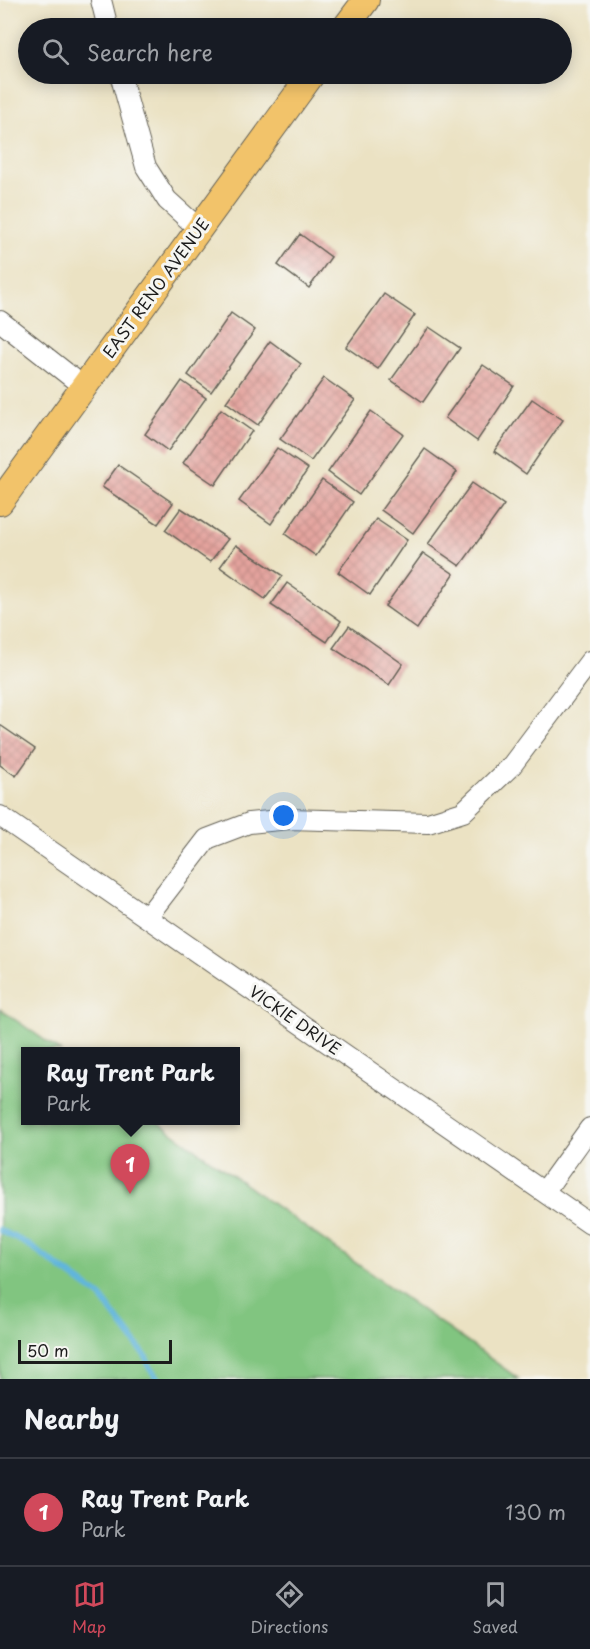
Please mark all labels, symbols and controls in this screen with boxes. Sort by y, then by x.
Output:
search box [18,18,572,84]
icon: search [39,35,72,68]
text: Search here [87,35,213,68]
street label: EAST RENO AVENUE [96,212,214,362]
your location [269,801,298,830]
street label: VICKIE DRIVE [245,979,346,1060]
popup [21,1047,240,1125]
text: Ray Trent Park [46,1055,215,1088]
text: Park [46,1088,91,1118]
pin: 1 [110,1144,150,1194]
scale bar [18,1337,172,1364]
text: 50 m [27,1338,68,1362]
text: Nearby [24,1399,119,1438]
text: Ray Trent Park [81,1481,250,1514]
text: 1 [39,1497,48,1527]
text: 130 m [506,1497,566,1527]
text: Park [81,1514,126,1544]
tab: Map [72,1578,106,1638]
tab: Directions [250,1578,328,1638]
tab: Saved [472,1578,518,1638]

